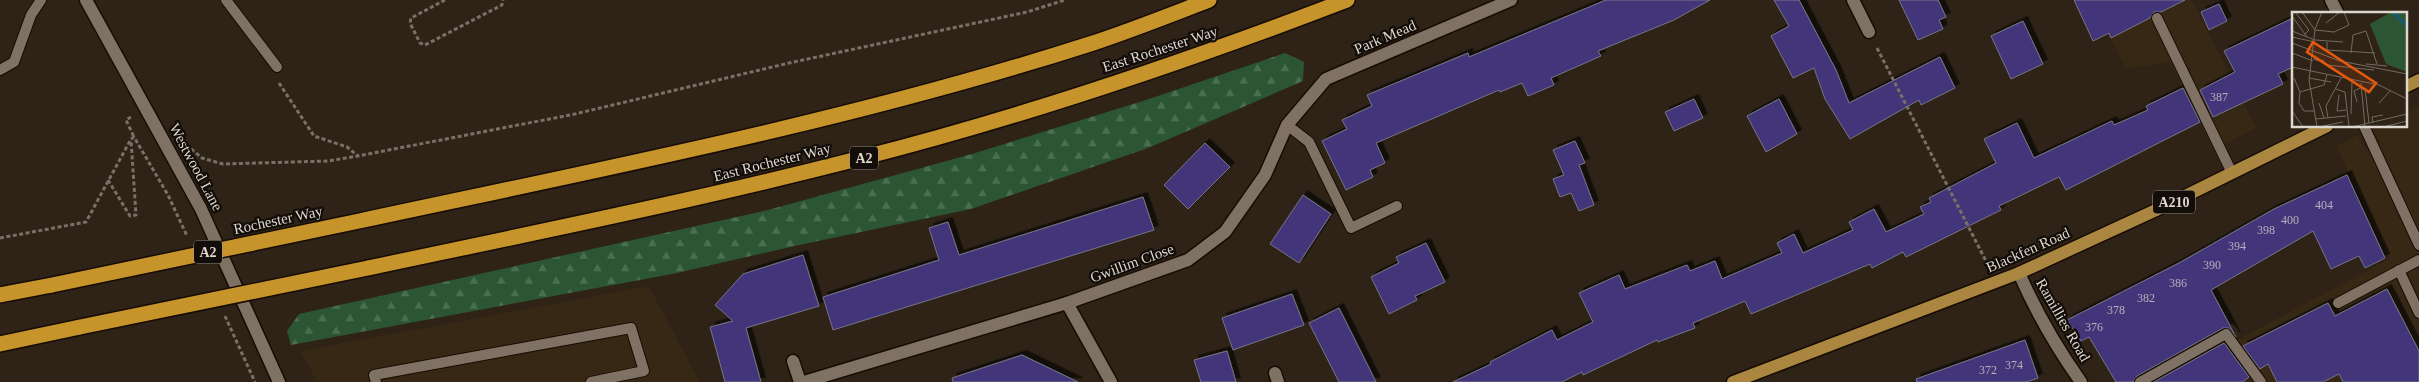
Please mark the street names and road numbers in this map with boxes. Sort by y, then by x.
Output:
street label: Park Mead [1352,17,1419,57]
street label: East Rochester Way [1100,23,1220,75]
street label: Westwood Lane [166,121,226,214]
street label: East Rochester Way [712,140,833,184]
road number: A2 [850,146,878,170]
road number: A210 [2153,190,2195,213]
street label: Rochester Way [232,203,324,237]
street label: Blackfen Road [1984,224,2073,276]
road number: A2 [194,240,222,264]
street label: Gwillim Close [1088,240,1176,286]
street label: Ramillies Road [2033,276,2093,365]

